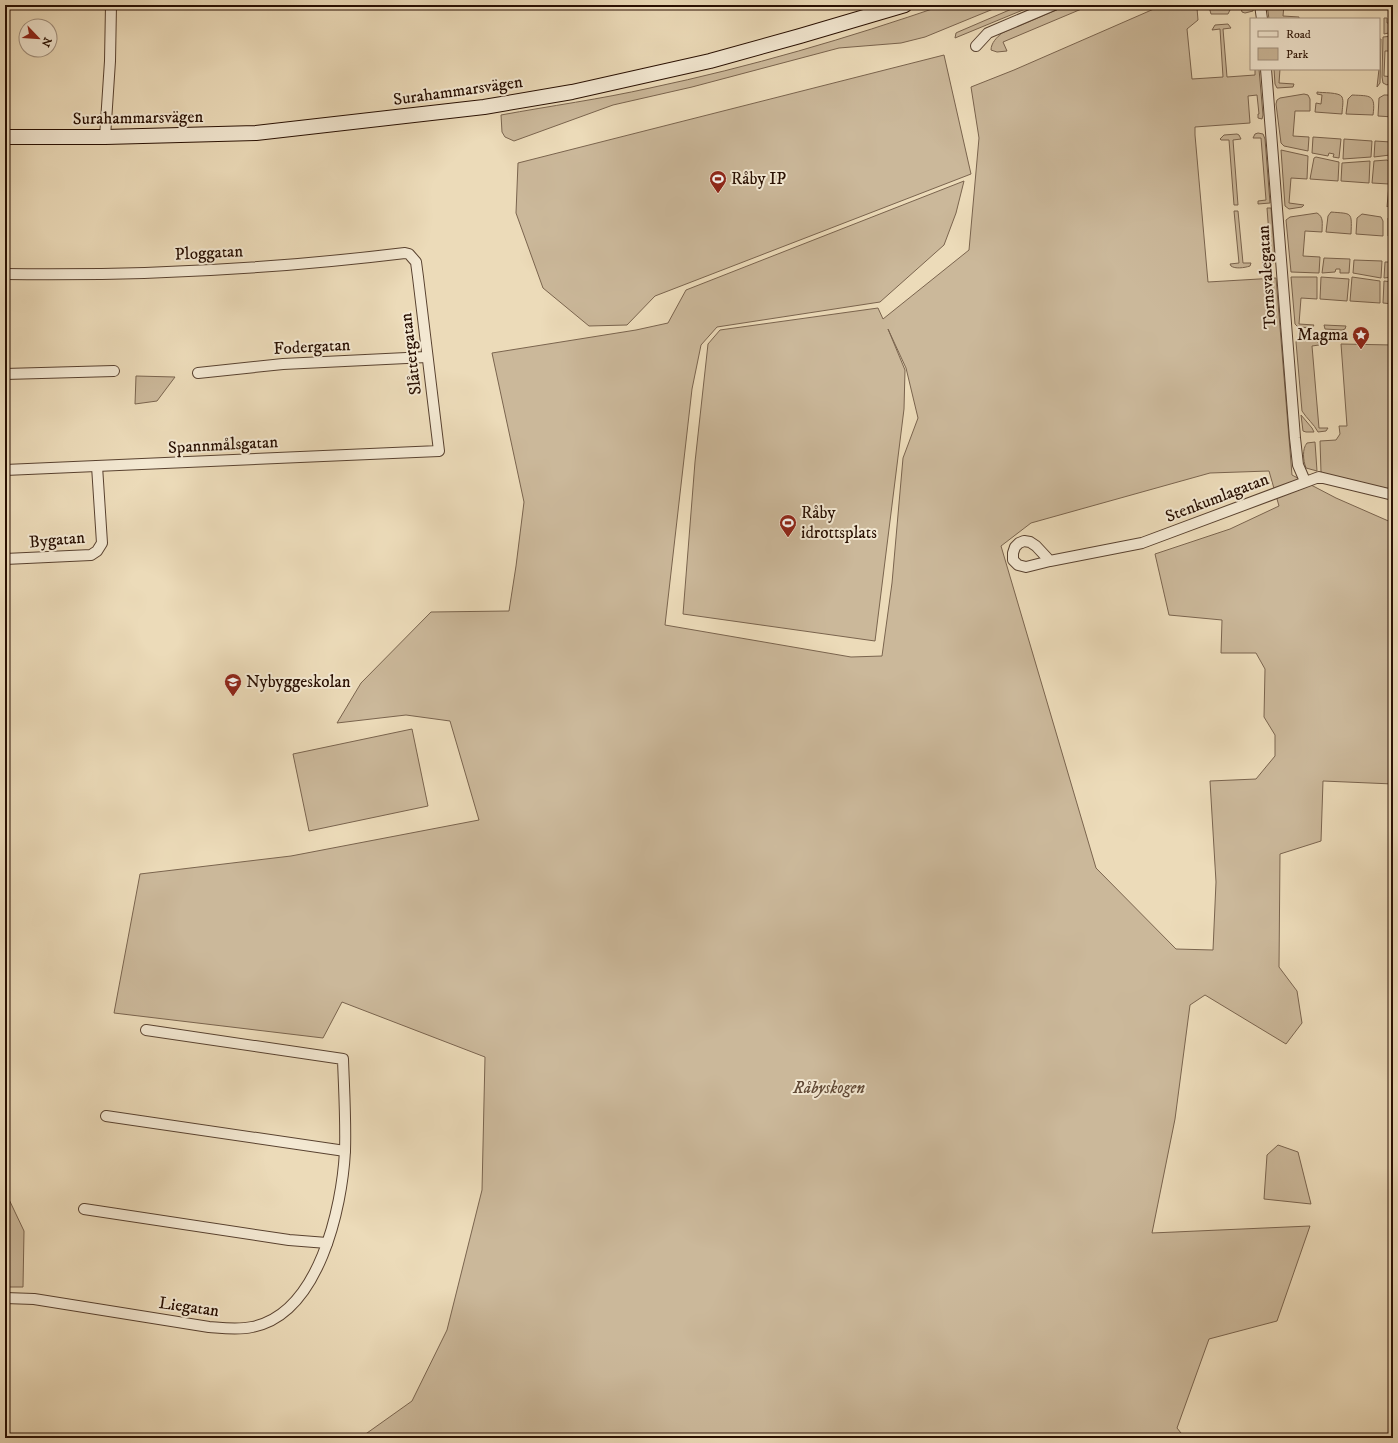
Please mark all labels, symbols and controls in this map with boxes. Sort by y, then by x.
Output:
north arrow [18,18,58,58]
legend [1250,18,1380,70]
text: Road [1286,27,1311,42]
text: N [38,35,54,49]
text: Park [1286,47,1308,62]
street label: Surahammarsvägen [392,71,524,111]
street label: Surahammarsvägen [73,106,204,130]
place label: Råby IP [731,168,786,190]
sports icon: Råby IP [708,169,728,194]
street label: Tornsvalegatan [1252,224,1282,330]
street label: Ploggatan [174,240,244,266]
street label: Slåttergatan [395,312,427,396]
place label: Magma [1297,324,1349,346]
place icon: Magma [1351,325,1371,350]
street label: Fodergatan [273,334,351,360]
street label: Spannmålsgatan [167,431,279,459]
street label: Stenkumlagatan [1162,468,1272,528]
place label: Råby idrottsplats [801,502,877,544]
sports icon: Råby idrottsplats [778,513,798,538]
street label: Bygatan [28,527,86,553]
place label: Nybyggeskolan [246,671,351,693]
school or university icon: Nybyggeskolan [223,672,243,697]
park label: Råbyskogen [792,1077,865,1099]
street label: Liegatan [157,1292,221,1322]

